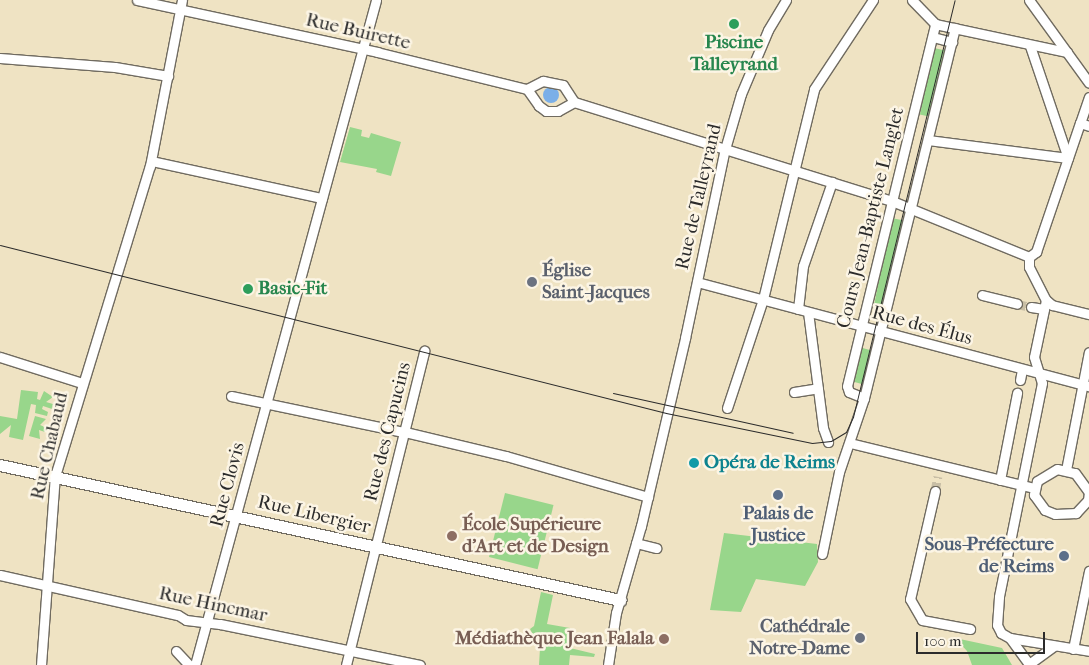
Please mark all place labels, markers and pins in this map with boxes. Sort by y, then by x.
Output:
marker: Piscine Talleyrand [728,18,740,30]
place label: Piscine Talleyrand [690,32,778,76]
place label: Église Saint-Jacques [542,260,650,304]
marker: Église Saint-Jacques [526,276,538,288]
place label: Basic-Fit [258,278,327,300]
marker: Basic-Fit [242,283,254,295]
place label: Opéra de Reims [704,452,835,474]
marker: Opéra de Reims [688,457,700,469]
marker: Palais de Justice [772,489,784,501]
place label: Palais de Justice [743,503,813,547]
place label: École Supérieure d'Art et de Design [462,514,609,558]
marker: École Supérieure d'Art et de Design [446,530,458,542]
place label: Sous-Préfecture de Reims [925,534,1054,578]
marker: Sous-Préfecture de Reims [1058,550,1070,562]
place label: Cathédrale Notre-Dame [749,616,850,660]
place label: Médiathèque Jean Falala [455,628,654,650]
marker: Cathédrale Notre-Dame [854,632,866,644]
marker: Médiathèque Jean Falala [658,633,670,645]

